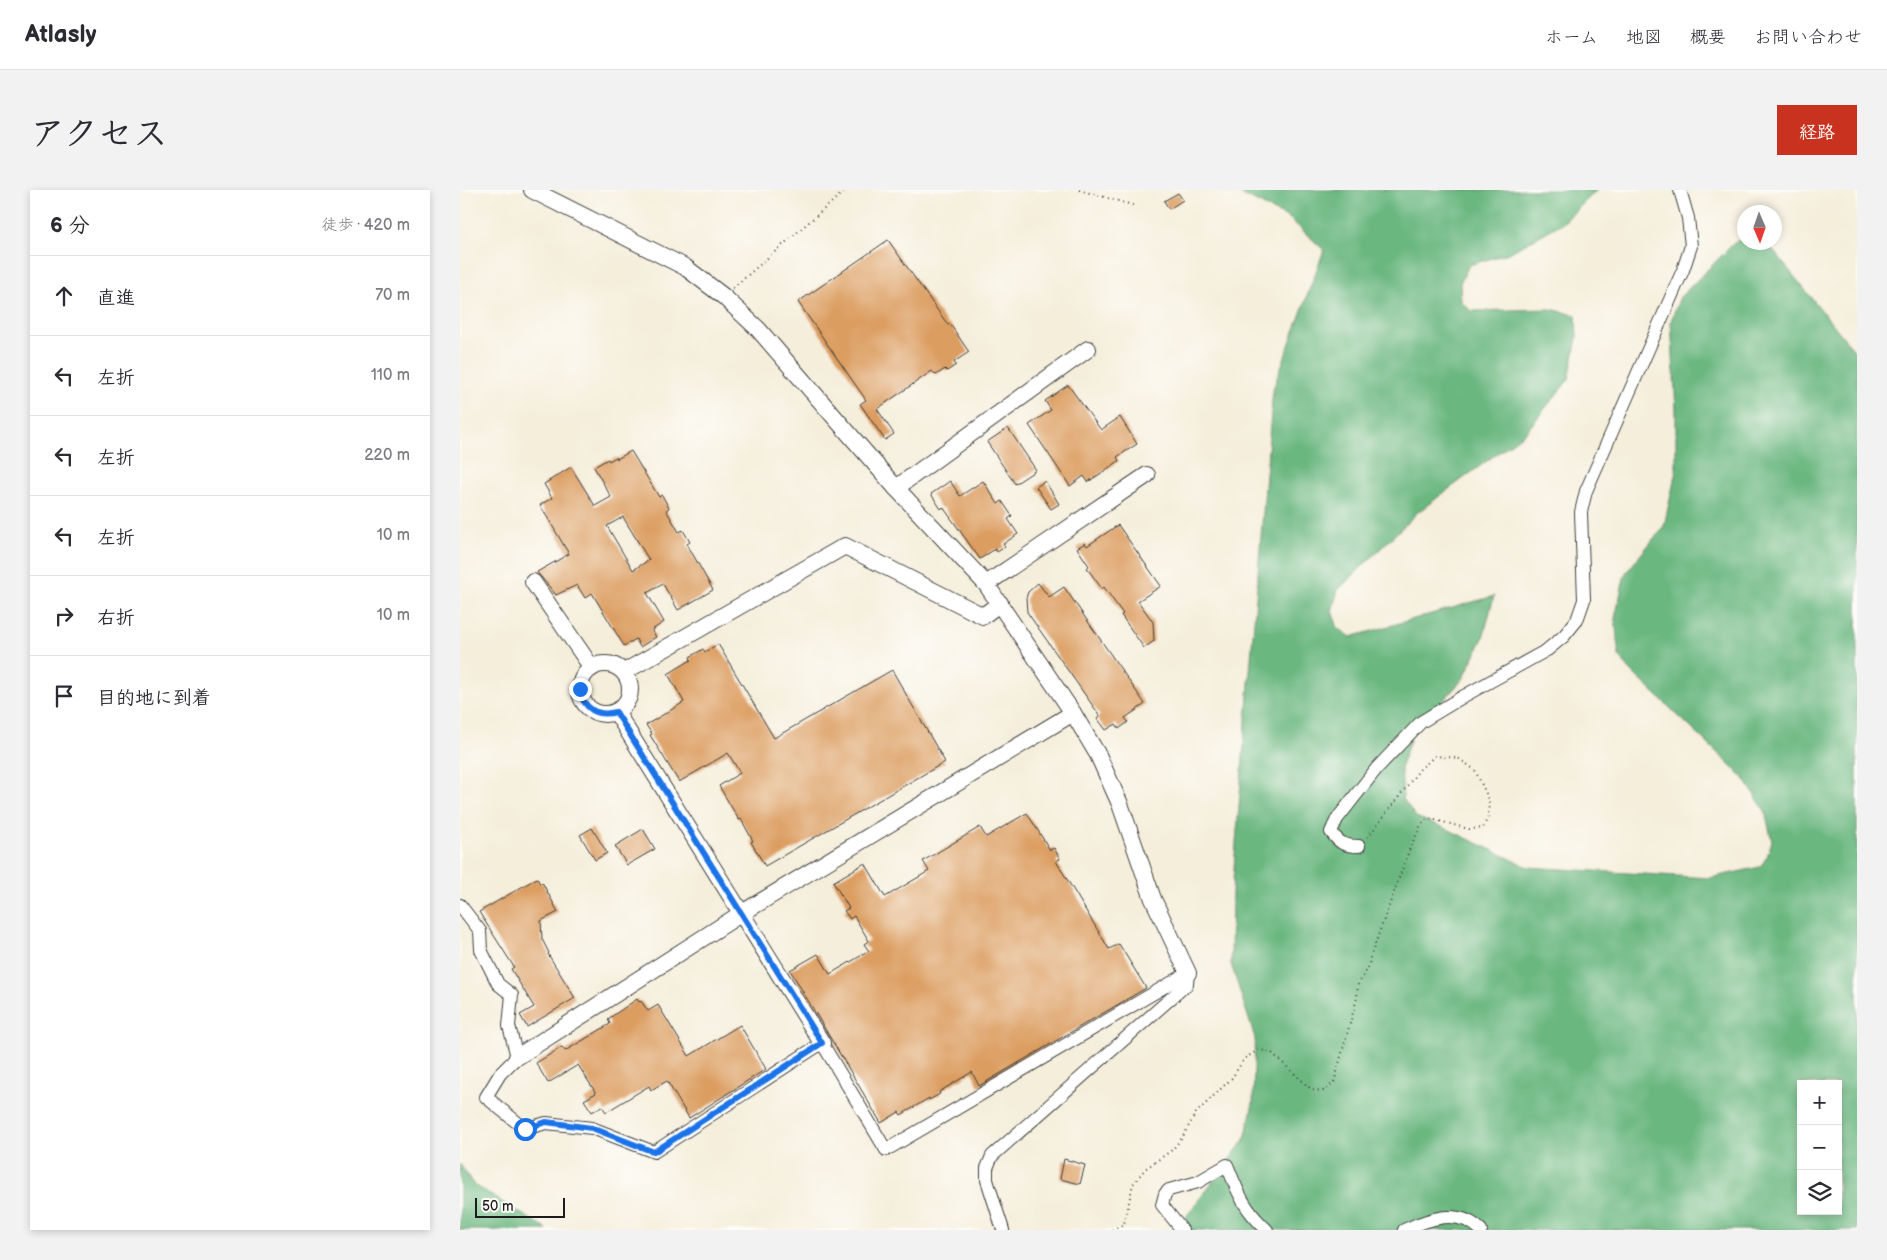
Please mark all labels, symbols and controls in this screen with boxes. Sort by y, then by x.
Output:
text: Atlasly [25,20,96,49]
text: ホーム [1545,27,1598,48]
text: 地図 [1626,27,1662,48]
text: 概要 [1690,27,1726,48]
text: お問い合わせ [1754,27,1862,48]
button: 経路 [1777,105,1857,155]
text: アクセス [30,113,168,156]
north arrow [1737,205,1782,250]
text: 6 分 [50,213,89,238]
text: 徒歩 · 420 m [321,216,410,235]
icon: ahead [50,282,78,310]
text: 70 m [375,286,410,305]
text: 直進 [97,287,135,310]
icon: left [50,362,78,390]
text: 110 m [371,366,410,385]
text: 左折 [97,367,135,390]
icon: left [50,442,78,470]
text: 220 m [364,446,410,465]
text: 左折 [97,447,135,470]
icon: left [50,522,78,550]
text: 10 m [377,526,410,545]
text: 左折 [97,527,135,550]
icon: right [50,602,78,630]
text: 10 m [377,606,410,625]
text: 右折 [97,607,135,630]
route end [569,678,592,701]
icon: arrive [50,682,78,710]
text: 目的地に到着 [97,687,211,710]
map controls [1797,1080,1842,1215]
button: + [1797,1080,1842,1125]
route start [514,1118,537,1141]
button: − [1797,1125,1842,1170]
button: layers [1797,1170,1842,1215]
scale bar [475,1195,565,1218]
text: 50 m [482,1198,514,1215]

